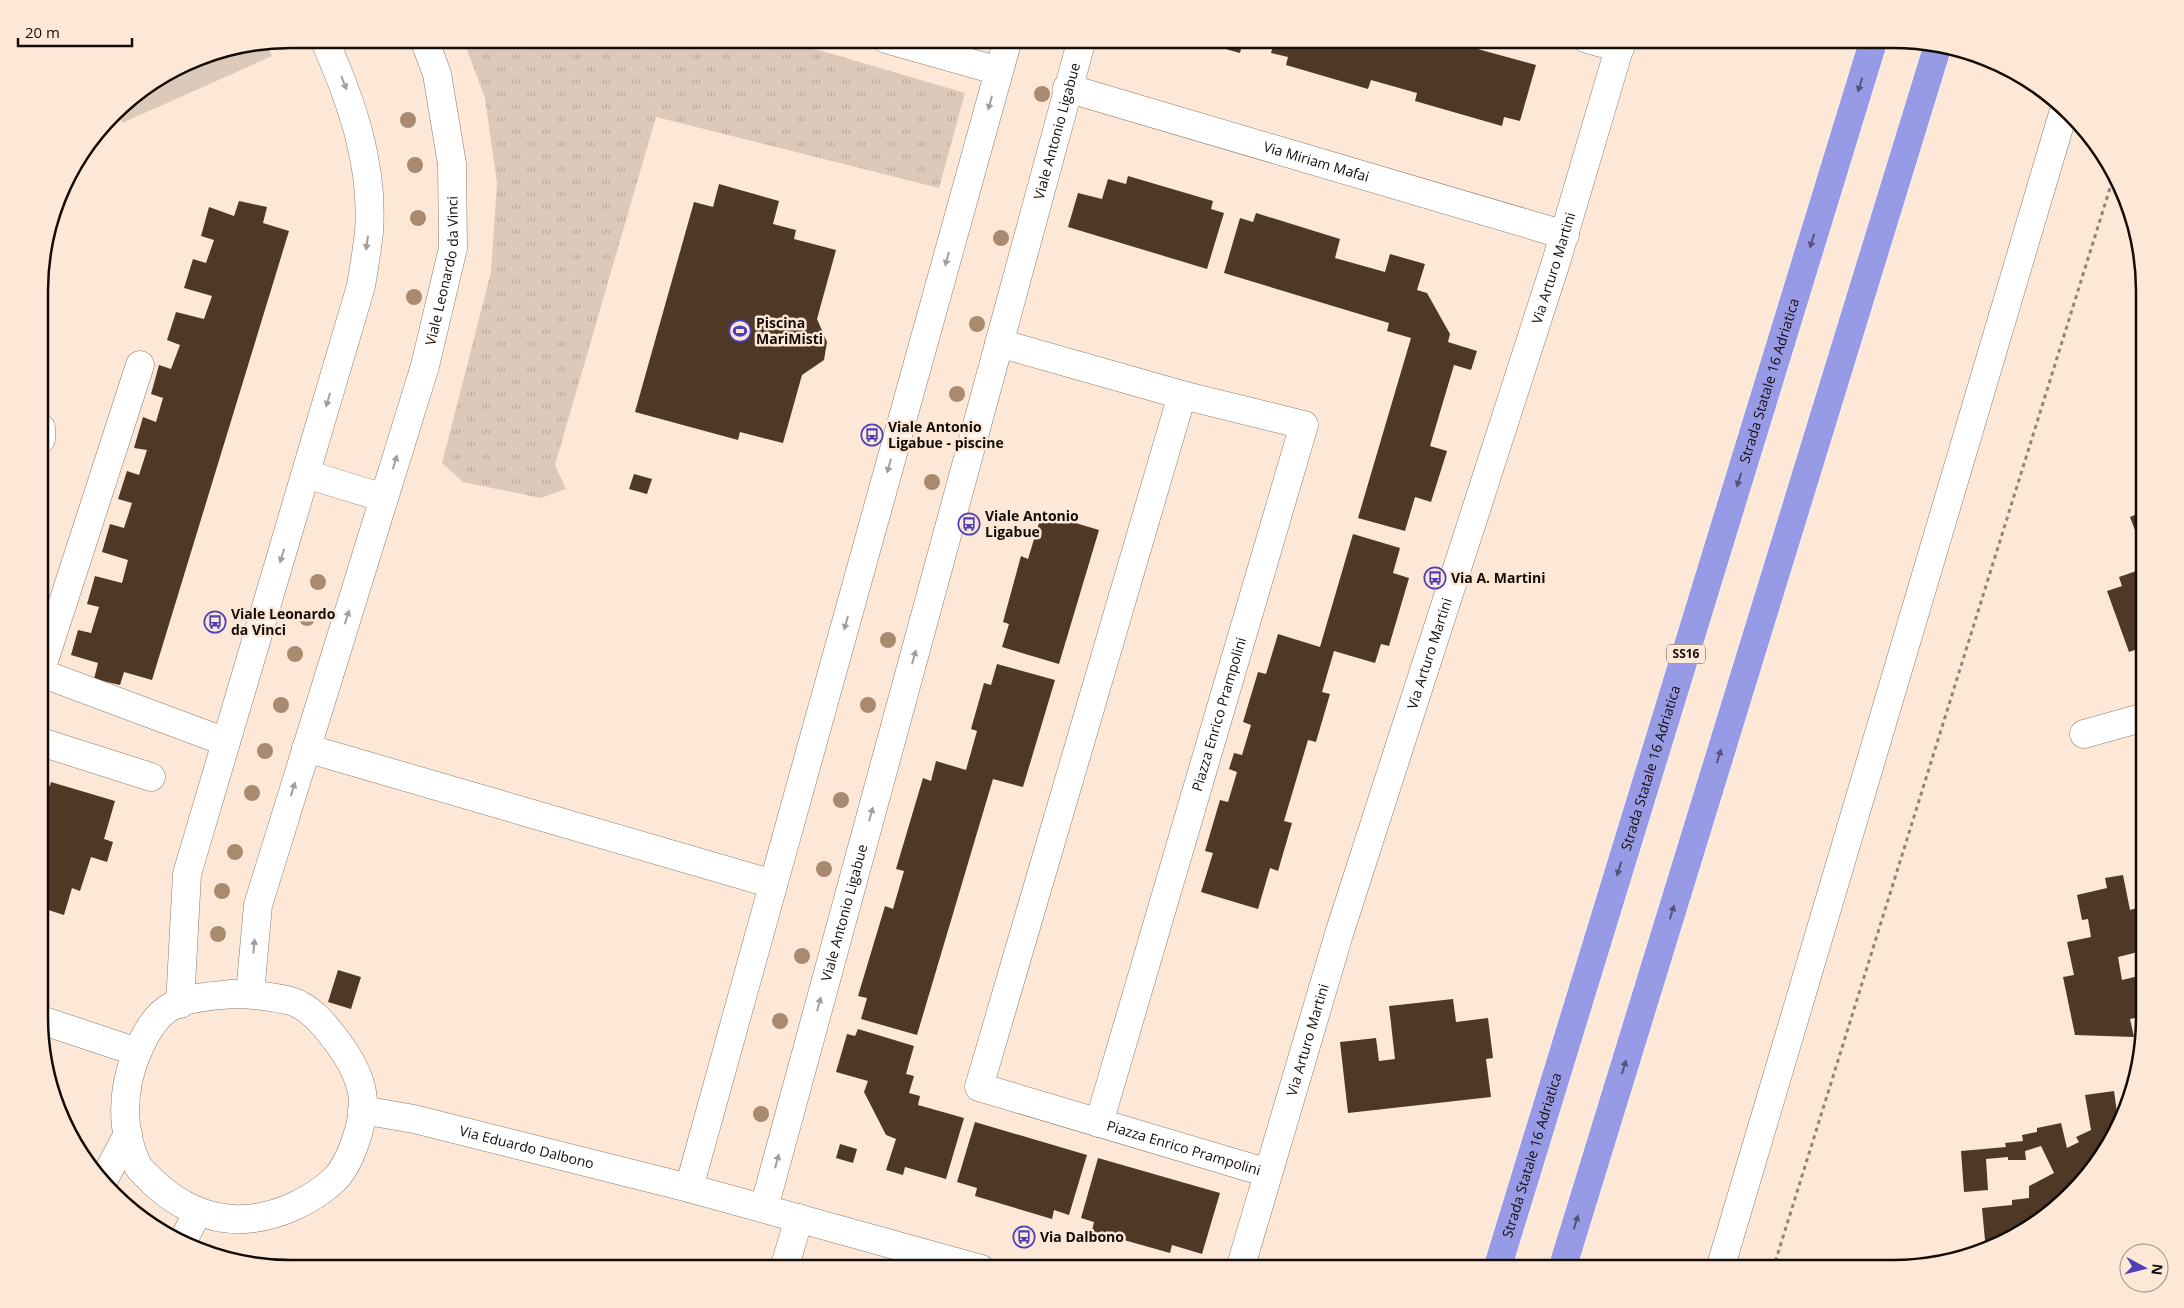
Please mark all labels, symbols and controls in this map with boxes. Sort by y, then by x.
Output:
scale bar [18,15,131,47]
text: 20 m [25,22,60,42]
street label: Viale Antonio Ligabue [1029,60,1084,202]
one-way arrow [341,76,348,91]
one-way arrow [1856,78,1864,93]
one-way arrow [986,95,994,110]
street label: Via Miriam Mafai [1261,137,1372,186]
street label: Viale Leonardo da Vinci [420,196,462,347]
street label: Via Arturo Martini [1527,210,1579,326]
one-way arrow [1808,233,1816,248]
one-way arrow [363,235,371,251]
one-way arrow [942,252,950,267]
street label: Strada Statale 16 Adriatica [1735,296,1803,466]
place label: Piscina MariMisti [756,313,823,348]
sports icon: Piscina MariMisti [728,319,752,343]
one-way arrow [323,393,331,408]
place label: Viale Antonio Ligabue - piscine [888,417,1004,452]
bus stop icon: Viale Antonio Ligabue - piscine [860,423,884,447]
one-way arrow [392,454,400,469]
one-way arrow [885,459,893,474]
one-way arrow [1735,472,1742,487]
place label: Viale Antonio Ligabue [985,506,1079,541]
bus stop icon: Viale Antonio Ligabue [957,512,981,536]
one-way arrow [277,548,285,563]
bus stop icon: Via A. Martini [1423,566,1447,590]
place label: Via A. Martini [1451,568,1546,587]
street label: Via Arturo Martini [1402,595,1456,712]
place label: Viale Leonardo da Vinci [231,604,336,639]
one-way arrow [344,609,351,624]
bus stop icon: Viale Leonardo da Vinci [203,610,227,634]
one-way arrow [841,615,849,630]
street label: Piazza Enrico Prampolini [1187,635,1250,793]
road number: SS16 [1667,644,1705,664]
one-way arrow [910,649,918,664]
street label: Strada Statale 16 Adriatica [1616,683,1684,853]
one-way arrow [1716,749,1724,764]
one-way arrow [290,781,298,796]
one-way arrow [867,806,875,821]
street label: Viale Antonio Ligabue [816,842,872,983]
one-way arrow [1615,862,1623,877]
one-way arrow [1668,904,1676,919]
one-way arrow [250,937,258,953]
street label: Via Arturo Martini [1282,981,1333,1098]
one-way arrow [816,997,824,1012]
one-way arrow [1620,1059,1628,1074]
street label: Strada Statale 16 Adriatica [1497,1070,1566,1240]
street label: Piazza Enrico Prampolini [1105,1116,1263,1179]
street label: Via Eduardo Dalbono [458,1121,596,1173]
one-way arrow [773,1154,781,1169]
one-way arrow [1573,1215,1581,1230]
bus stop icon: Via Dalbono [1012,1225,1036,1249]
place label: Via Dalbono [1040,1227,1124,1246]
north arrow [2119,1243,2169,1293]
text: N [2147,1263,2168,1276]

